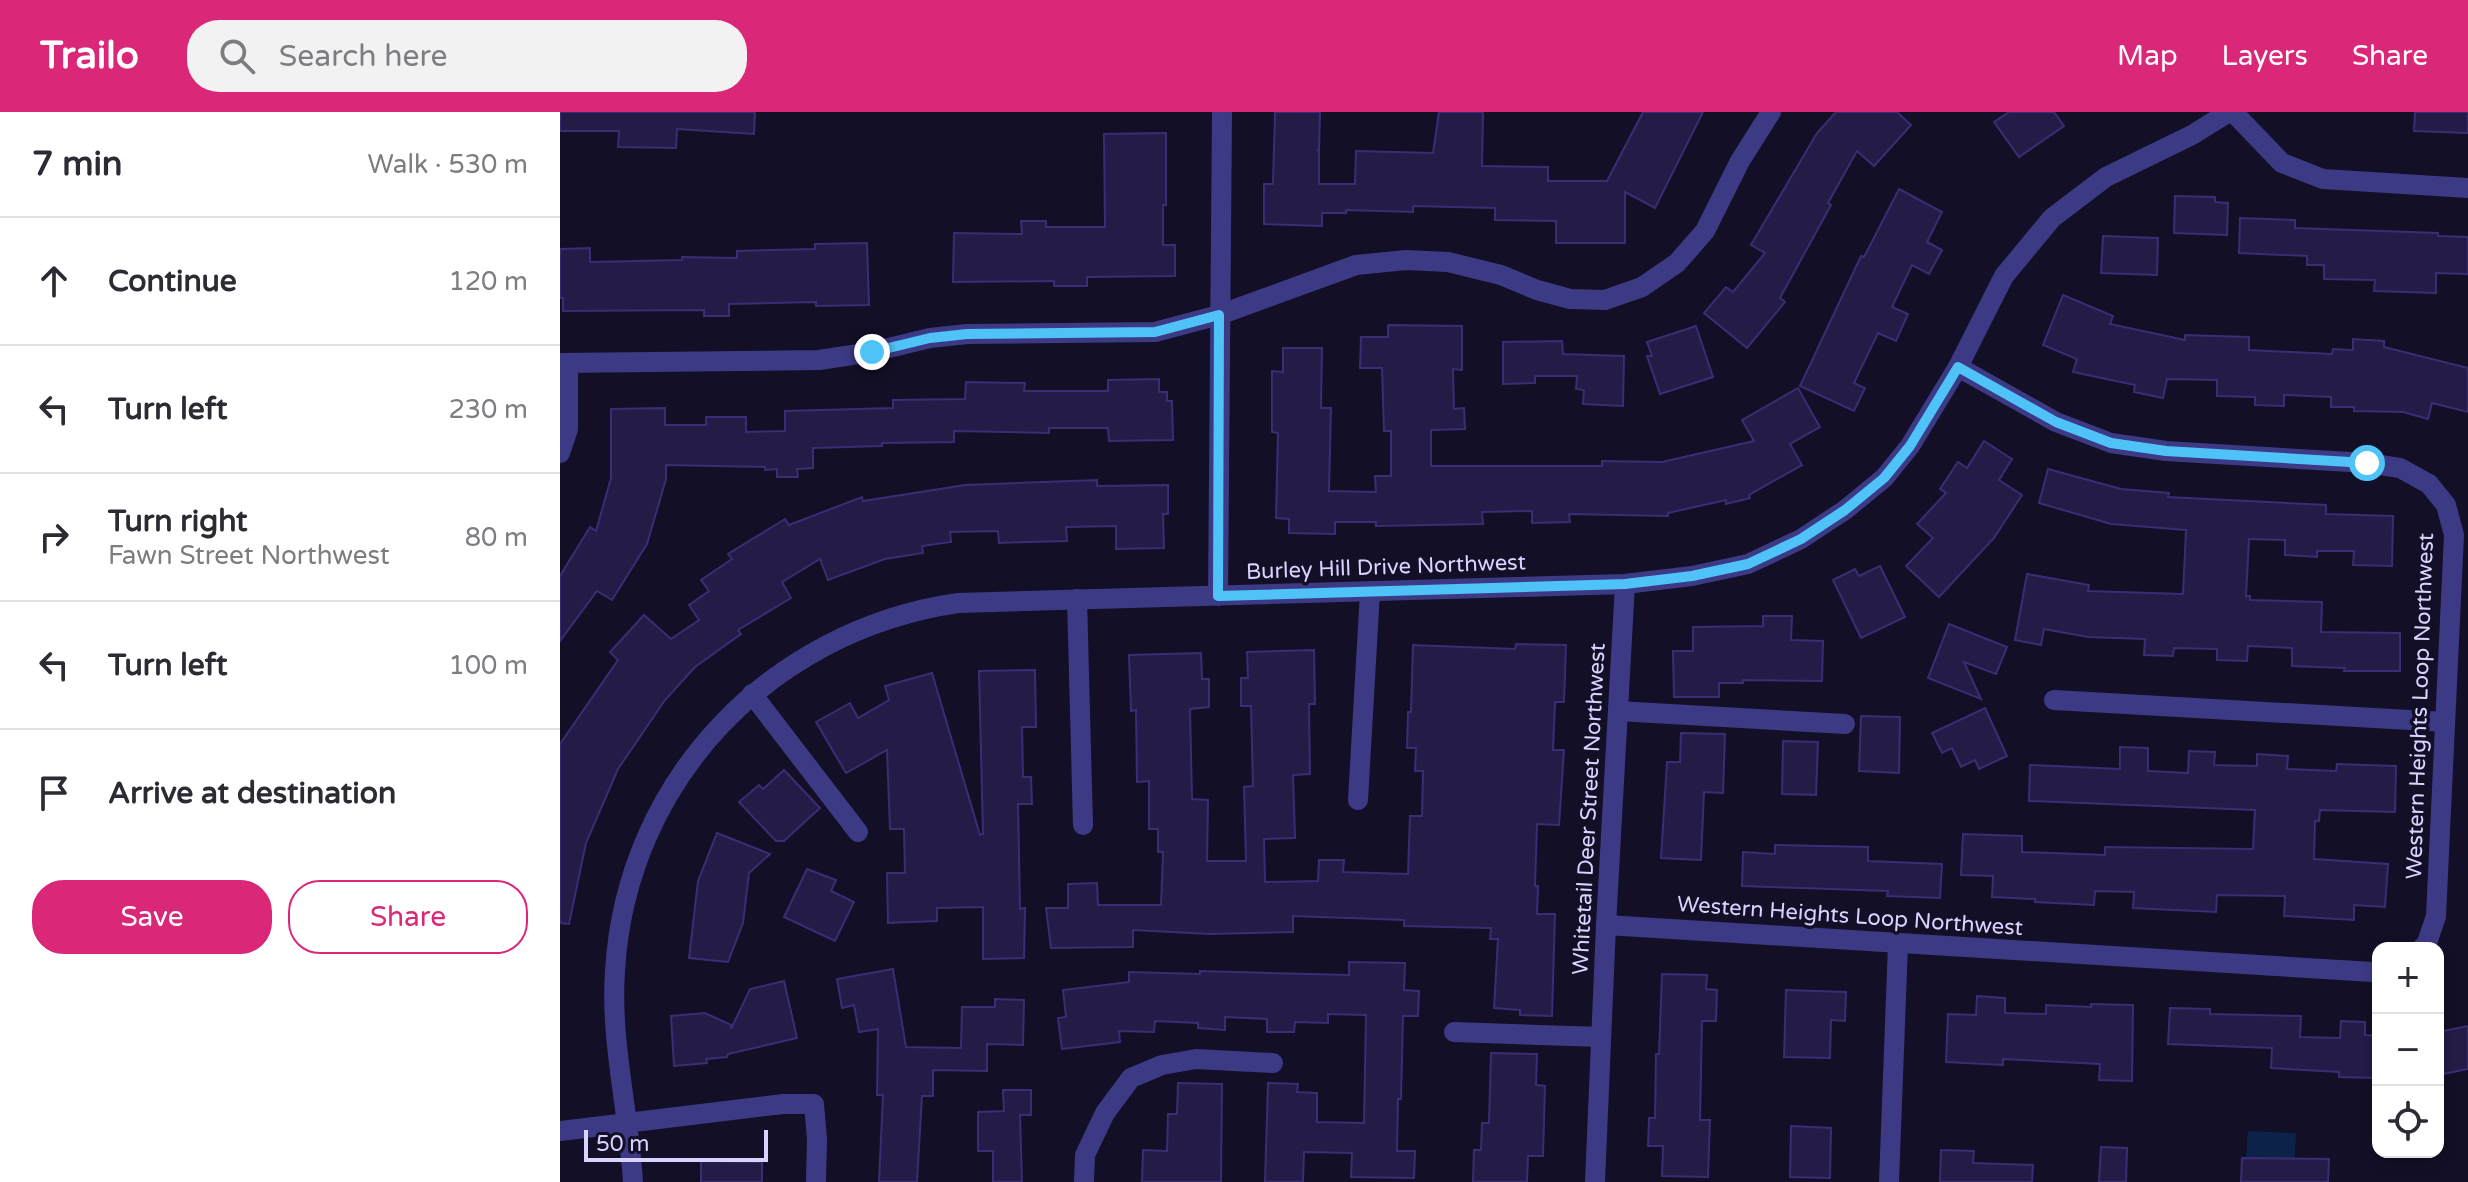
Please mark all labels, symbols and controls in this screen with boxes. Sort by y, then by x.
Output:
search box [187,20,747,92]
text: Trailo [40,33,139,79]
icon: search [215,34,259,78]
text: Search here [279,38,448,75]
text: Map [2117,39,2178,73]
text: Layers [2222,39,2308,73]
text: Share [2352,39,2428,73]
text: 7 min [32,144,123,185]
text: Walk · 530 m [368,149,528,180]
icon: ahead [32,259,76,303]
text: Continue [108,263,237,300]
text: 120 m [448,266,528,297]
route end [854,334,890,370]
icon: left [32,387,76,431]
text: Turn left [108,391,227,428]
text: 230 m [448,394,528,425]
route start [2349,445,2385,481]
text: Turn right [108,503,248,540]
icon: right [32,515,76,559]
text: 80 m [465,522,528,553]
street label: Western Heights Loop Northwest [2401,532,2439,880]
text: Fawn Street Northwest [108,540,390,571]
street label: Burley Hill Drive Northwest [1246,549,1526,585]
street label: Whitetail Deer Street Northwest [1567,642,1611,976]
icon: left [32,643,76,687]
text: Turn left [108,647,227,684]
text: 100 m [448,650,528,681]
icon: arrive [32,771,76,815]
text: Arrive at destination [108,775,396,812]
button: Save [32,880,272,954]
button: Share [288,880,528,954]
street label: Western Heights Loop Northwest [1676,891,2024,941]
map controls [2372,942,2444,1158]
button: + [2372,942,2444,1014]
button: − [2372,1014,2444,1086]
button: locate [2372,1086,2444,1158]
scale bar [584,1126,768,1162]
text: 50 m [596,1131,650,1157]

